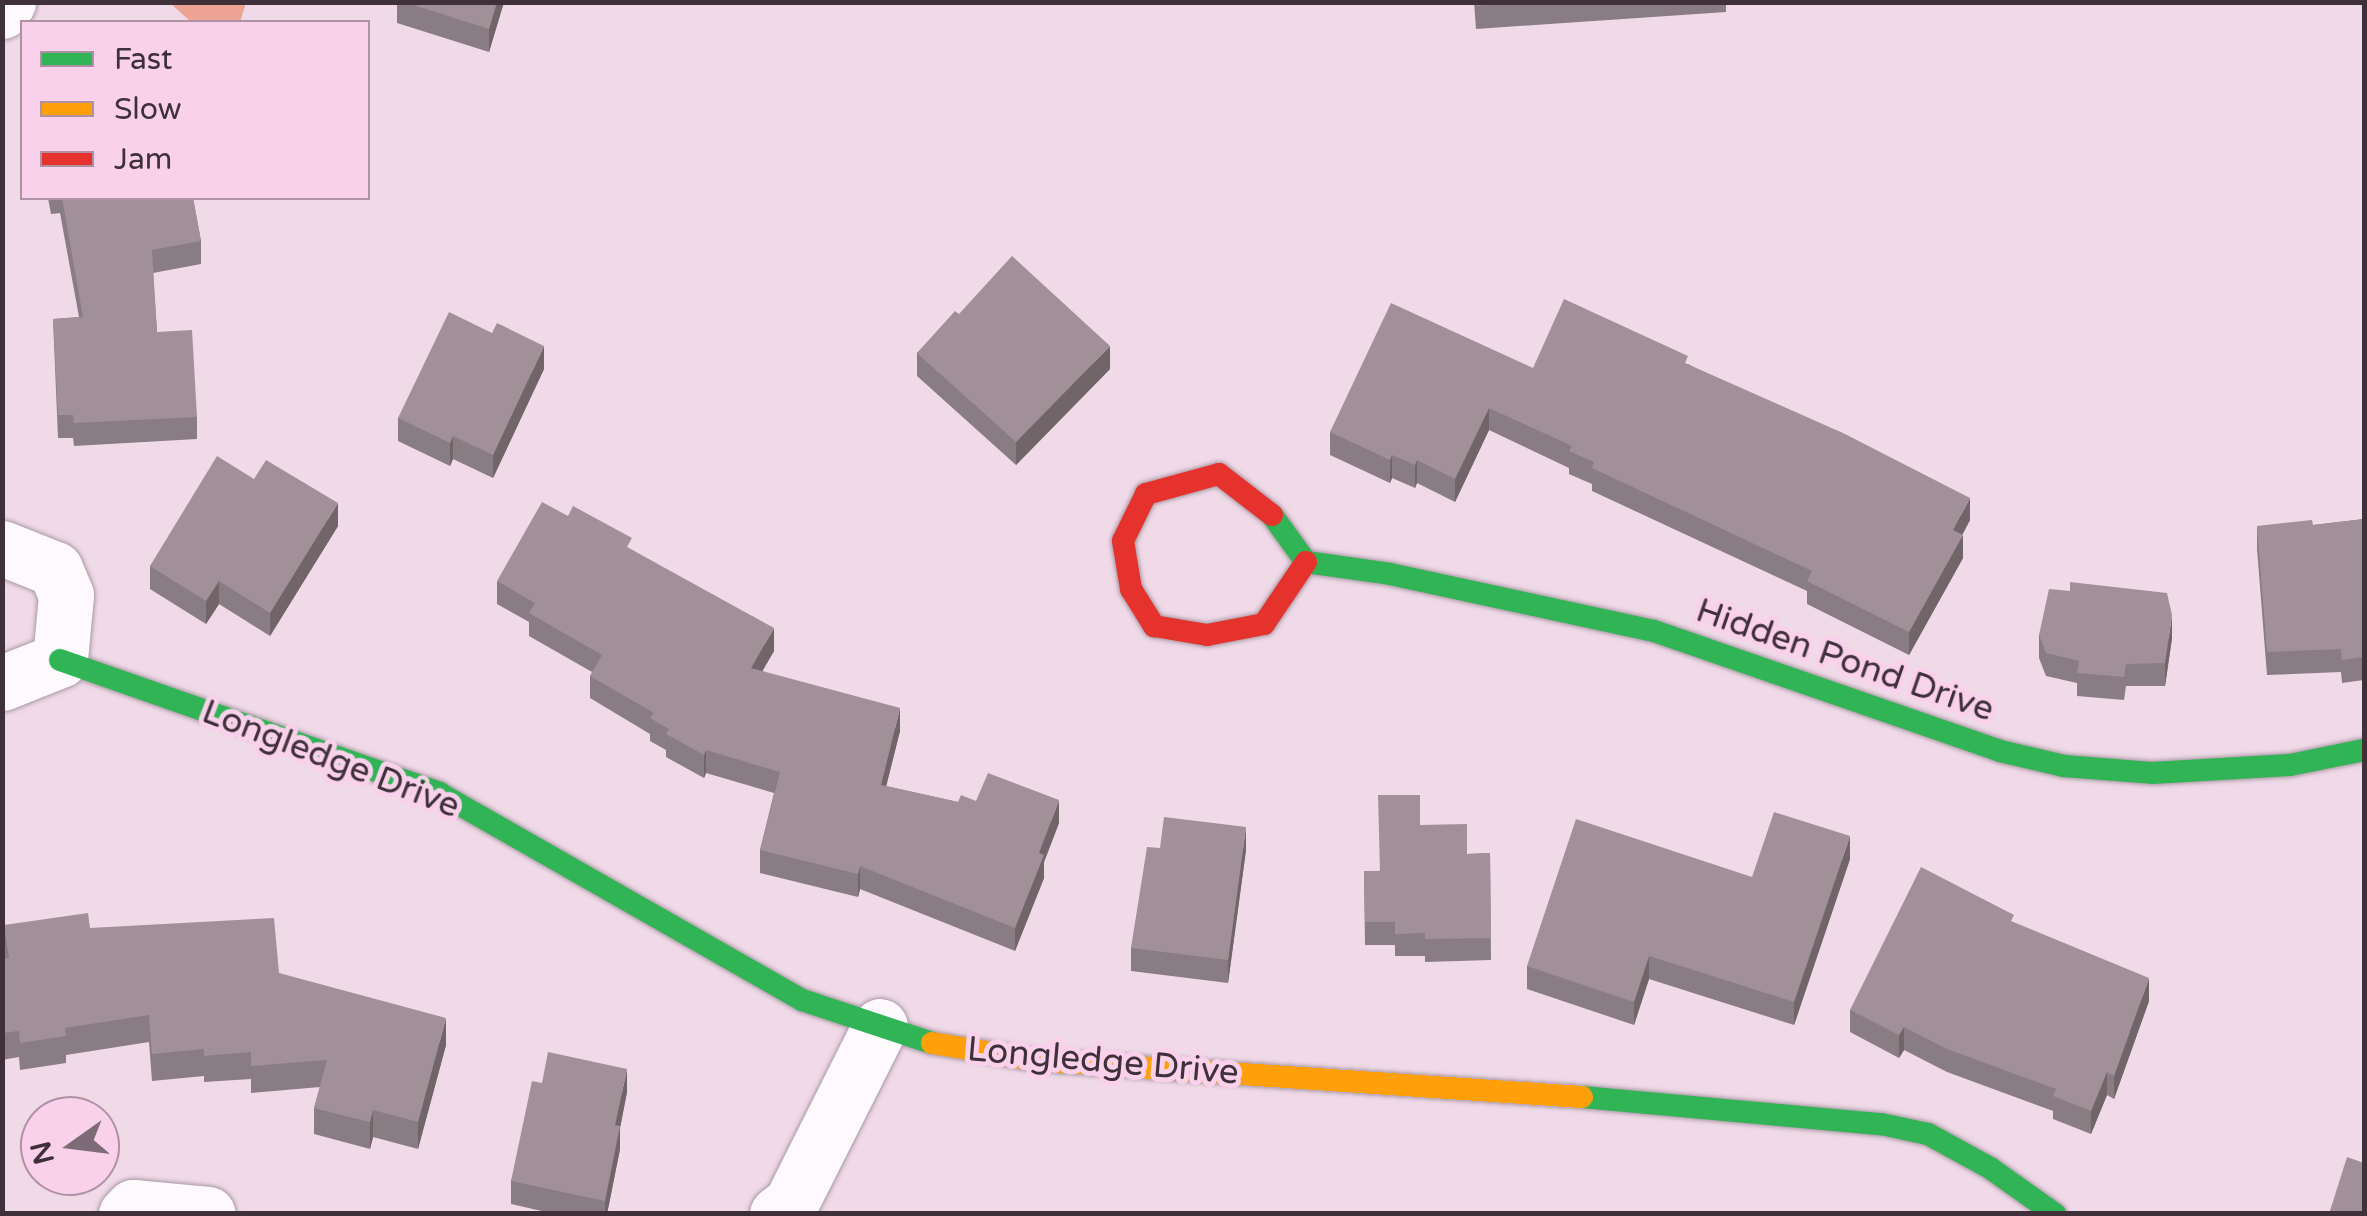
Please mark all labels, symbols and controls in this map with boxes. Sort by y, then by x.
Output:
legend [20,20,370,200]
text: Fast [114,41,173,78]
text: Slow [114,91,182,128]
text: Jam [114,141,172,178]
street label: Hidden Pond Drive [1691,589,1999,731]
street label: Longledge Drive [196,691,466,827]
street label: Longledge Drive [965,1028,1241,1094]
north arrow [20,1096,120,1196]
text: N [24,1138,62,1168]

